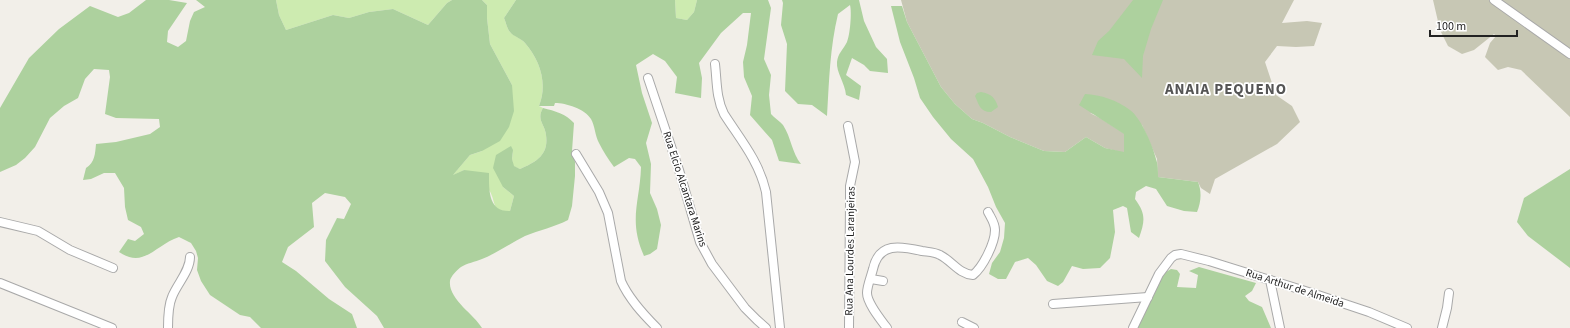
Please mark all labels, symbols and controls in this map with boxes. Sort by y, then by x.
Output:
scale bar [1430,12,1517,38]
text: 100 m [1436,18,1466,35]
district label: ANAIA PEQUENO [1164,79,1287,100]
street label: Rua Elcio Alcantara Marins [659,129,711,249]
street label: Rua Ana Lourdes Laranjeiras [841,186,859,316]
street label: Rua Arthur de Almeida [1244,265,1346,311]

